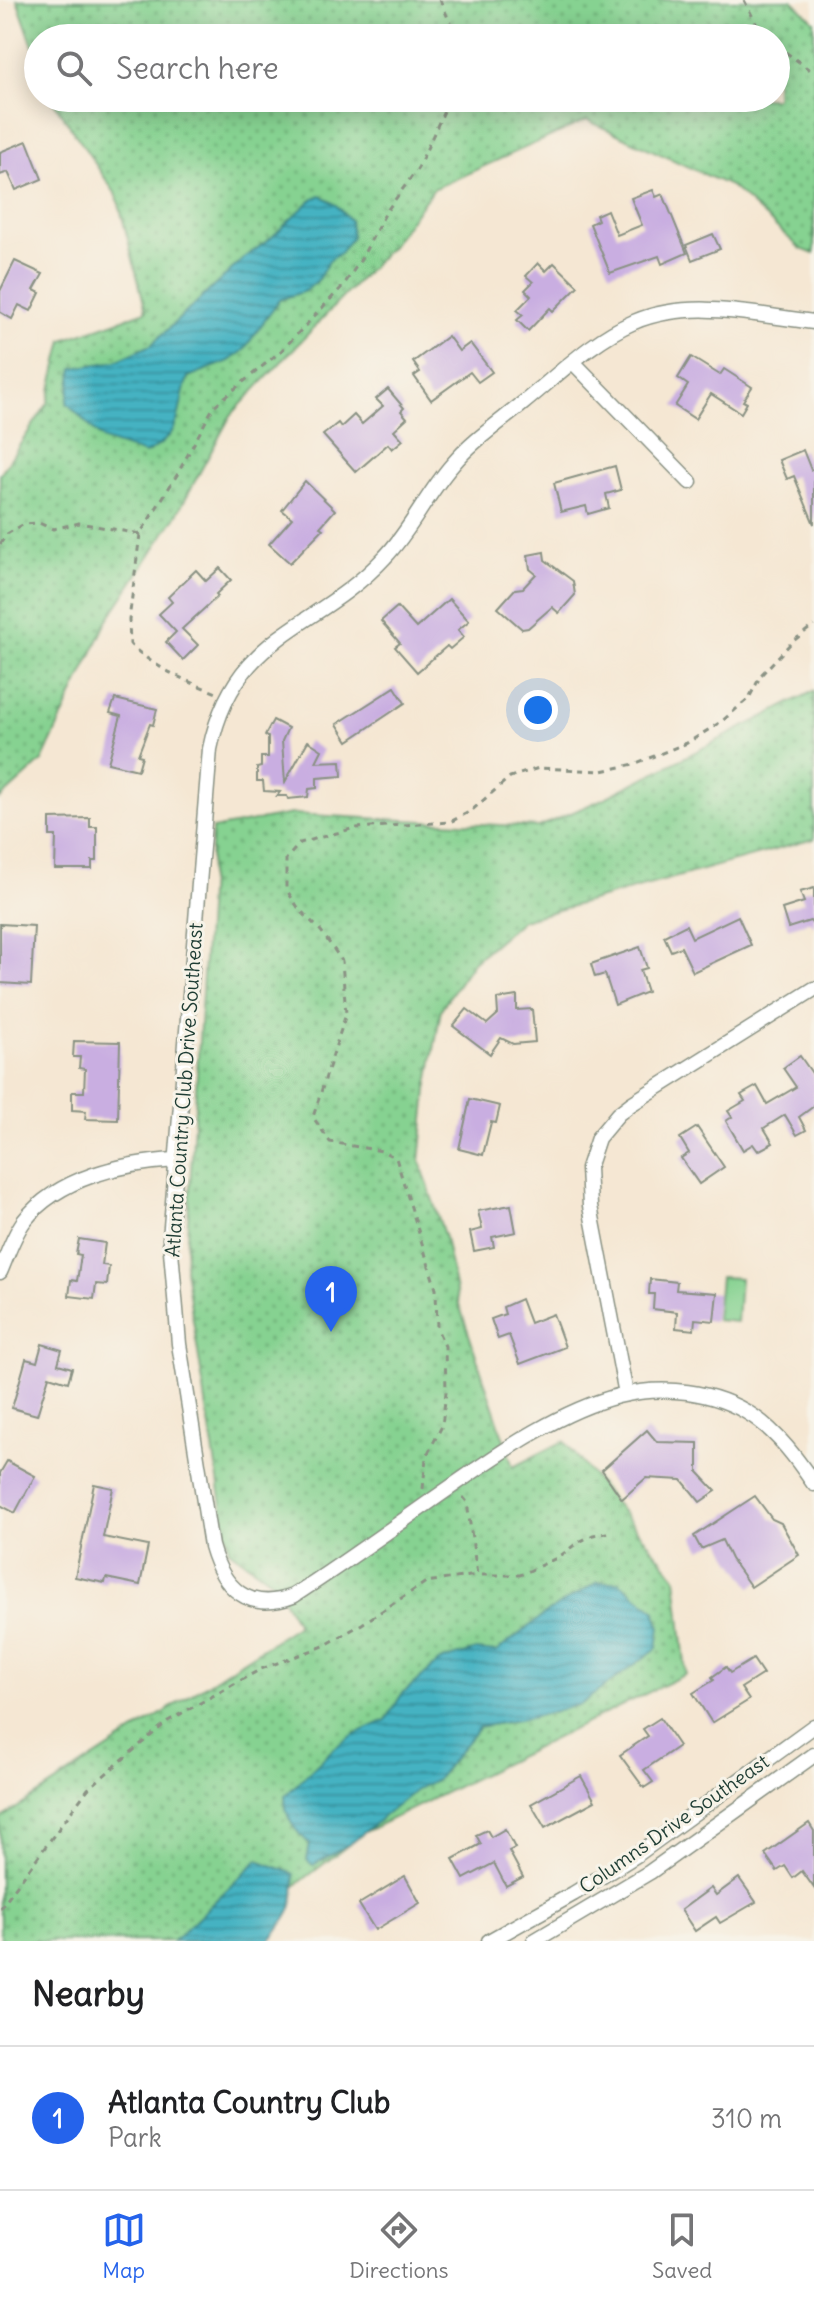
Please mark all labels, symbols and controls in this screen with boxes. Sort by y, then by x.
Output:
search box [24,24,790,112]
icon: search [52,46,96,90]
text: Search here [116,49,279,87]
your location [518,690,558,730]
street label: Atlanta Country Club Drive Southeast [159,922,208,1258]
pin: 1 [305,1266,357,1332]
street label: Columns Drive Southeast [574,1748,774,1899]
text: Nearby [32,1972,145,2015]
text: Atlanta Country Club [108,2083,390,2121]
text: 1 [53,2102,63,2135]
text: 310 m [711,2102,782,2135]
text: Park [108,2121,162,2154]
tab: Map [102,2208,146,2284]
tab: Directions [349,2208,449,2284]
tab: Saved [652,2208,712,2284]

